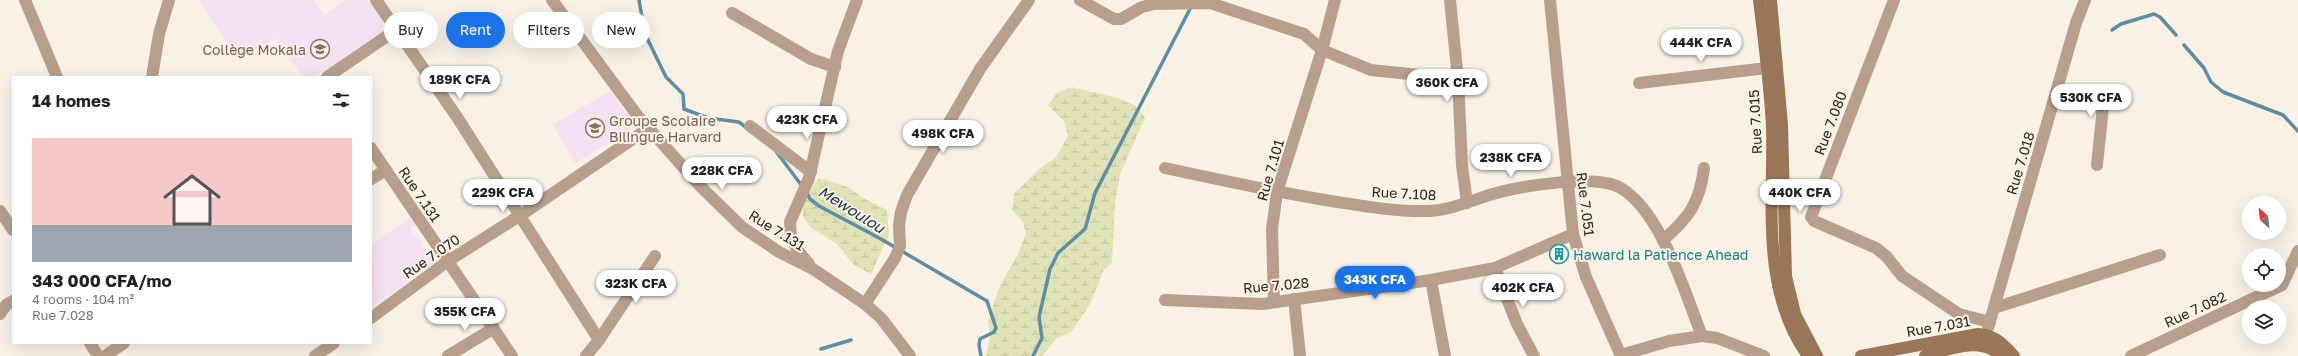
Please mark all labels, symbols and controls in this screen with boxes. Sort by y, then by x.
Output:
chip: Buy [384,12,438,48]
chip: Rent [446,12,505,48]
chip: Filters [513,12,584,48]
chip: New [592,12,650,48]
pin: 444K CFA [1660,29,1742,63]
text: 444K CFA [1670,34,1732,50]
school or university icon: Collège Mokala [309,38,331,60]
place label: Collège Mokala [202,41,306,58]
pin: 189K CFA [419,66,501,100]
pin: 360K CFA [1406,69,1488,103]
text: 189K CFA [429,71,491,87]
text: 360K CFA [1416,74,1478,90]
pin: 530K CFA [2050,84,2132,118]
icon: filters [330,89,352,111]
street label: Rue 7.015 [1745,89,1765,155]
street label: Rue 7.080 [1810,89,1850,157]
text: 530K CFA [2060,89,2122,105]
text: 14 homes [32,90,111,111]
pin: 423K CFA [766,106,848,140]
text: 423K CFA [776,111,838,127]
place label: Groupe Scolaire Bilingue Harvard [609,112,721,145]
school or university icon: Groupe Scolaire Bilingue Harvard [584,117,606,139]
pin: 498K CFA [902,120,984,154]
text: 498K CFA [912,125,974,141]
street label: Rue 7.018 [2002,129,2038,197]
street label: Rue 7.101 [1253,137,1287,203]
pin: 238K CFA [1470,144,1552,178]
text: 238K CFA [1480,149,1542,165]
pin: 228K CFA [681,157,763,191]
text: 228K CFA [691,162,753,178]
street label: Rue 7.131 [395,163,445,225]
icon: home [156,164,228,236]
street label: Rue 7.051 [1574,171,1598,237]
pin: 229K CFA [462,179,544,213]
pin: 440K CFA [1759,179,1841,213]
water label: Mewoulou [816,182,889,237]
street label: Rue 7.108 [1371,183,1437,203]
text: 229K CFA [472,184,534,200]
text: 440K CFA [1769,184,1831,200]
north arrow [2242,196,2286,240]
map controls [2242,196,2286,344]
street label: Rue 7.131 [746,206,808,254]
street label: Rue 7.070 [399,230,463,282]
building icon: Haward la Patience Ahead [1548,243,1570,265]
place label: Haward la Patience Ahead [1573,246,1748,263]
button: locate [2242,248,2286,292]
pin: 343K CFA [1334,266,1416,300]
text: 343 000 CFA/mo [32,270,172,291]
pin: 323K CFA [595,270,677,304]
text: 343K CFA [1344,271,1406,287]
street label: Rue 7.028 [1242,274,1310,296]
pin: 402K CFA [1482,274,1564,308]
text: 323K CFA [605,275,667,291]
text: 402K CFA [1492,279,1554,295]
street label: Rue 7.082 [2161,287,2229,331]
text: 4 rooms · 104 m² [32,291,134,307]
pin: 355K CFA [424,298,506,332]
button: layers [2242,300,2286,344]
text: 355K CFA [434,303,496,319]
text: Rue 7.028 [32,307,94,323]
street label: Rue 7.031 [1905,312,1971,340]

